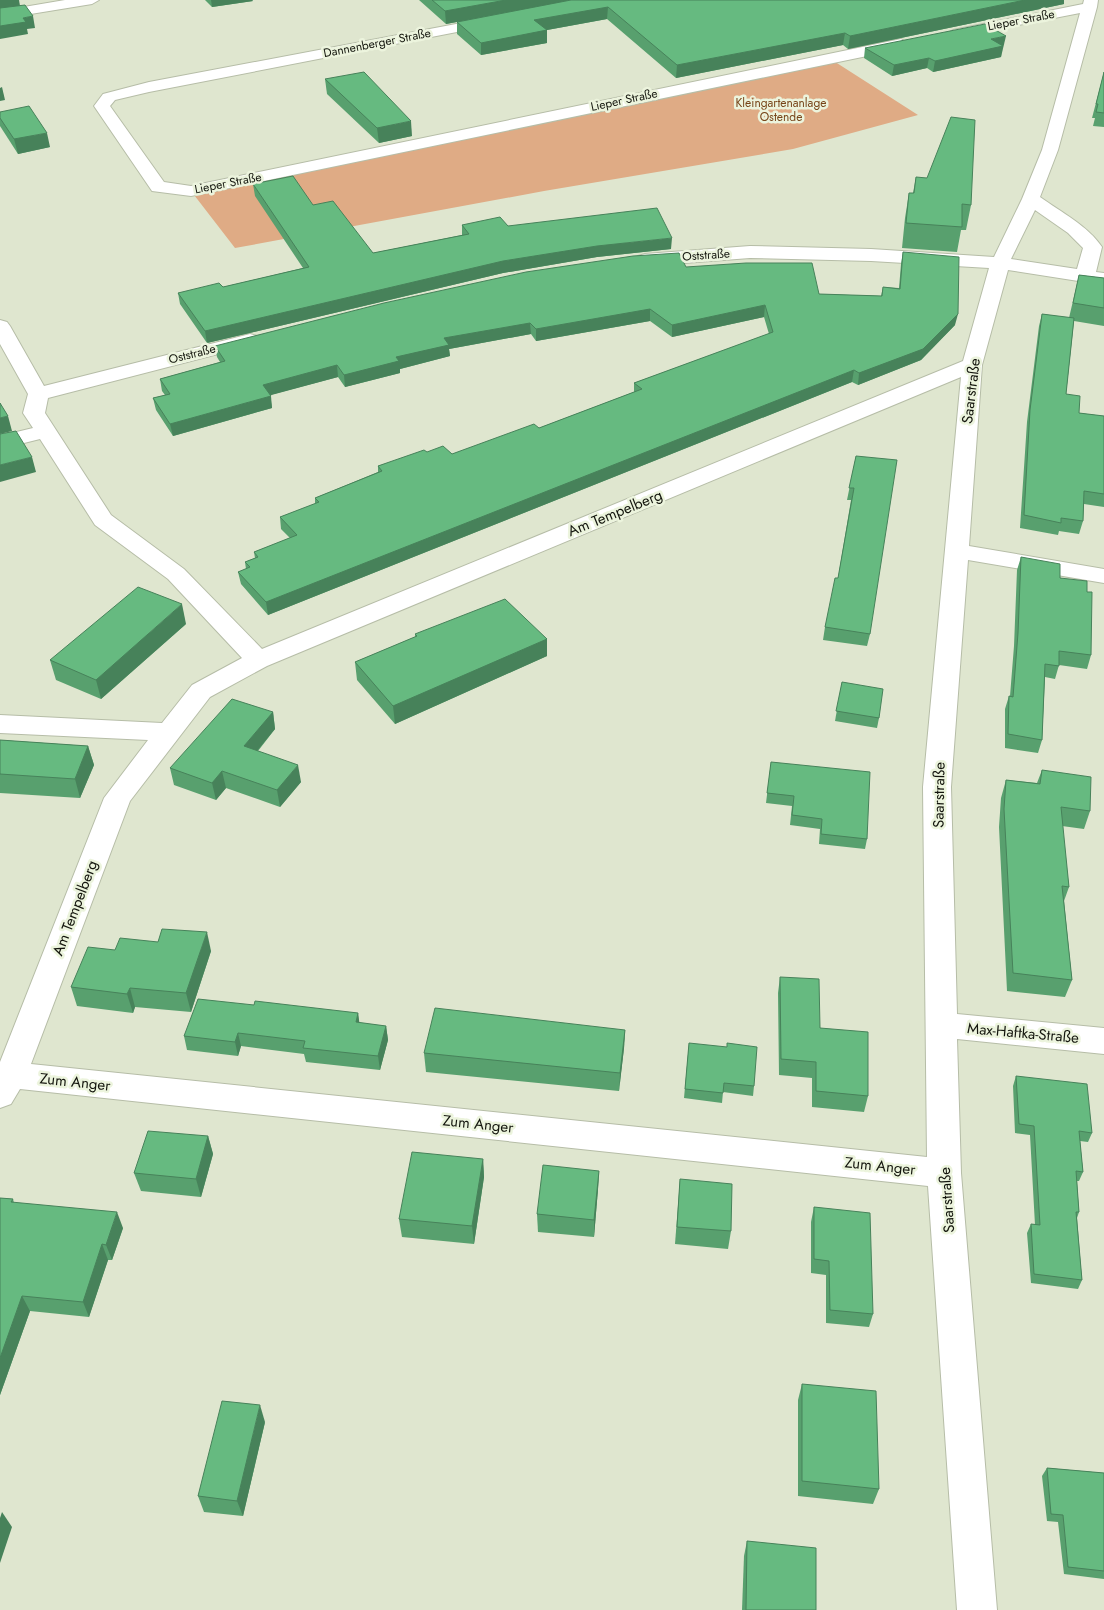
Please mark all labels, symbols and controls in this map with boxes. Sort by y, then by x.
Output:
street label: Lieper Straße [986,5,1056,35]
street label: Dannenberger Straße [322,24,432,62]
street label: Lieper Straße [589,84,659,116]
park label: Kleingartenanlage Ostende [736,94,826,126]
street label: Lieper Straße [193,168,263,198]
street label: Oststraße [682,244,730,266]
street label: Oststraße [167,339,217,369]
street label: Saarstraße [956,357,986,425]
street label: Am Tempelberg [564,484,666,542]
street label: Saarstraße [927,762,951,828]
street label: Am Tempelberg [47,857,103,959]
street label: Max-Haftka-Straße [966,1017,1080,1049]
street label: Zum Anger [39,1067,112,1097]
street label: Zum Anger [442,1109,515,1139]
street label: Zum Anger [844,1151,917,1181]
street label: Saarstraße [934,1166,960,1234]

